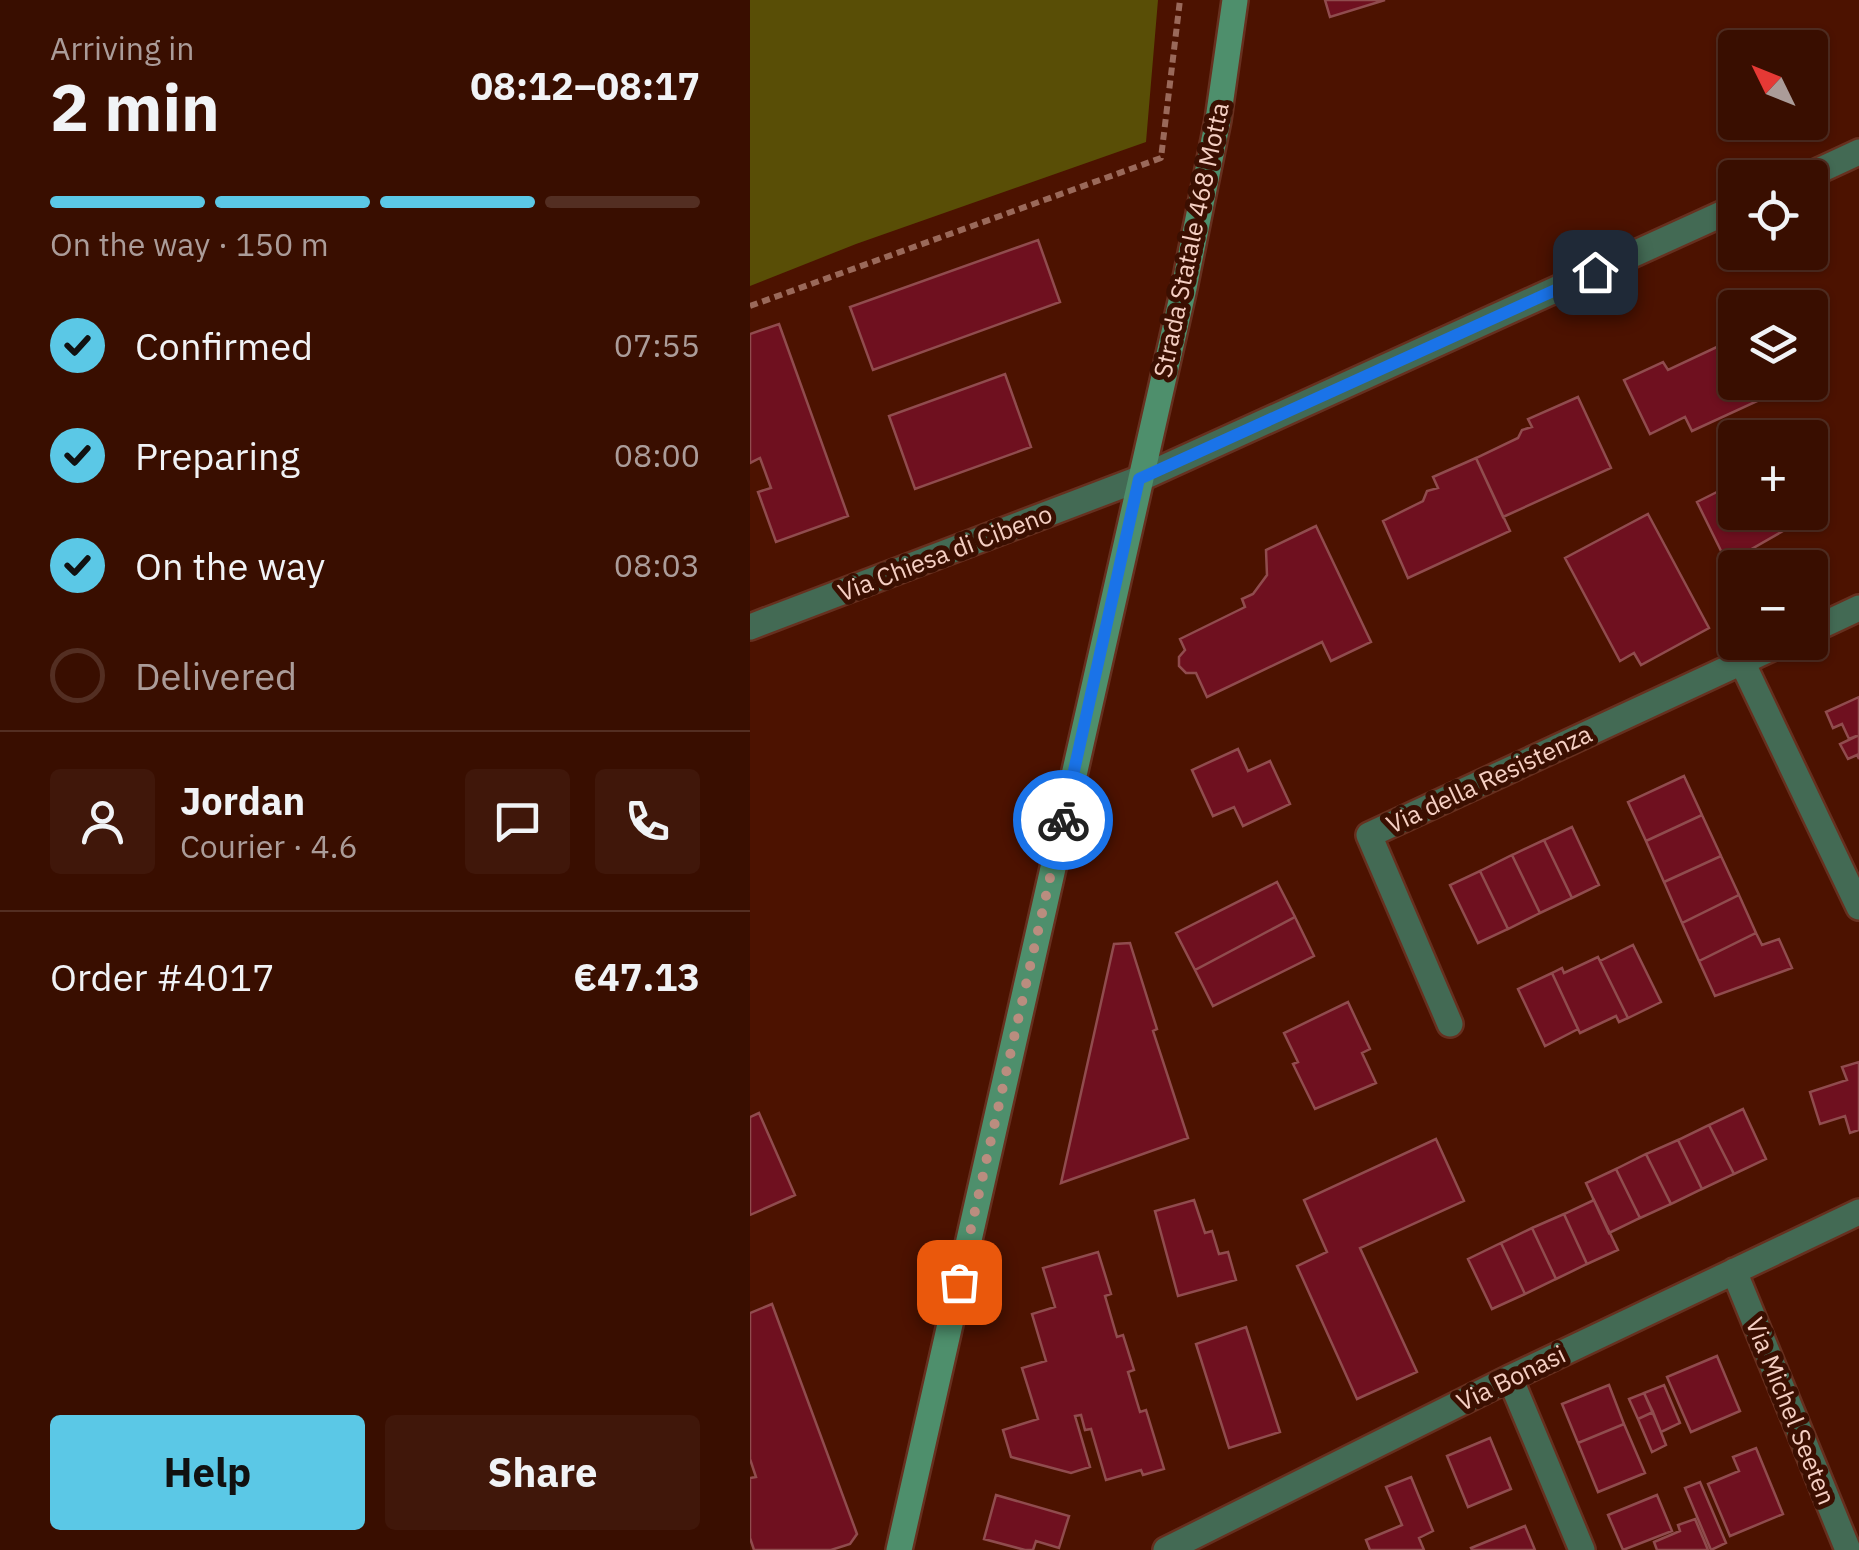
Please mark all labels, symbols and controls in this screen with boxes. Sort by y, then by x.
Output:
text: Arriving in [50,27,195,69]
north arrow [1718,30,1828,140]
map controls [1718,30,1828,660]
text: 08:12–08:17 [470,61,700,110]
text: 2 min [50,64,220,149]
street label: Strada Statale 468 Motta [1145,99,1236,381]
button: locate [1718,160,1828,270]
text: On the way · 150 m [50,223,329,265]
pin [1553,230,1638,315]
icon: home [1568,245,1623,300]
button: layers [1718,290,1828,400]
icon: check [50,318,105,373]
text: Confirmed [135,321,313,370]
text: 07:55 [614,324,700,366]
button: + [1718,420,1828,530]
icon: check [50,428,105,483]
text: Preparing [135,431,300,480]
text: 08:00 [614,434,700,476]
street label: Via Chiesa di Cibeno [833,497,1057,609]
icon: check [50,538,105,593]
text: On the way [135,541,325,590]
text: 08:03 [614,544,700,586]
button: − [1718,550,1828,660]
text: Delivered [135,651,297,700]
street label: Via della Resistenza [1381,716,1597,841]
button: person [50,769,155,874]
button: chat [465,769,570,874]
button: phone [595,769,700,874]
courier [1013,770,1113,870]
text: Jordan [180,776,305,825]
icon: bike [1036,793,1091,848]
text: Courier · 4.6 [180,825,358,867]
text: Order #4017 [50,952,275,1001]
text: €47.13 [573,952,700,1001]
pin [917,1240,1002,1325]
icon: bag [932,1255,987,1310]
street label: Via Michel Seeten [1739,1312,1844,1509]
street label: Via Bonasi [1451,1337,1571,1418]
button: Help [50,1415,365,1530]
button: Share [385,1415,700,1530]

